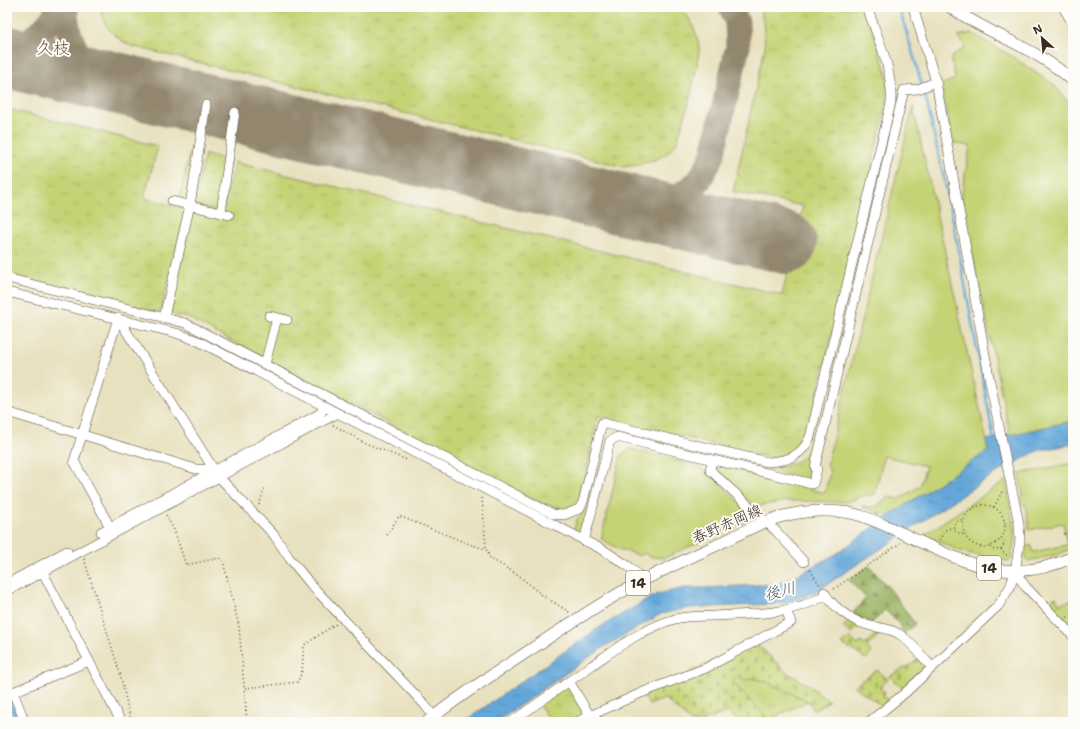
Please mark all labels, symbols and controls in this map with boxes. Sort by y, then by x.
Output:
north arrow [1022,18,1062,58]
text: N [1030,21,1045,38]
district label: 久枝 [36,37,70,59]
street label: 春野赤岡線 [689,500,765,548]
road number: 14 [977,556,1001,580]
road number: 14 [626,571,650,595]
water label: 後川 [762,577,798,605]

